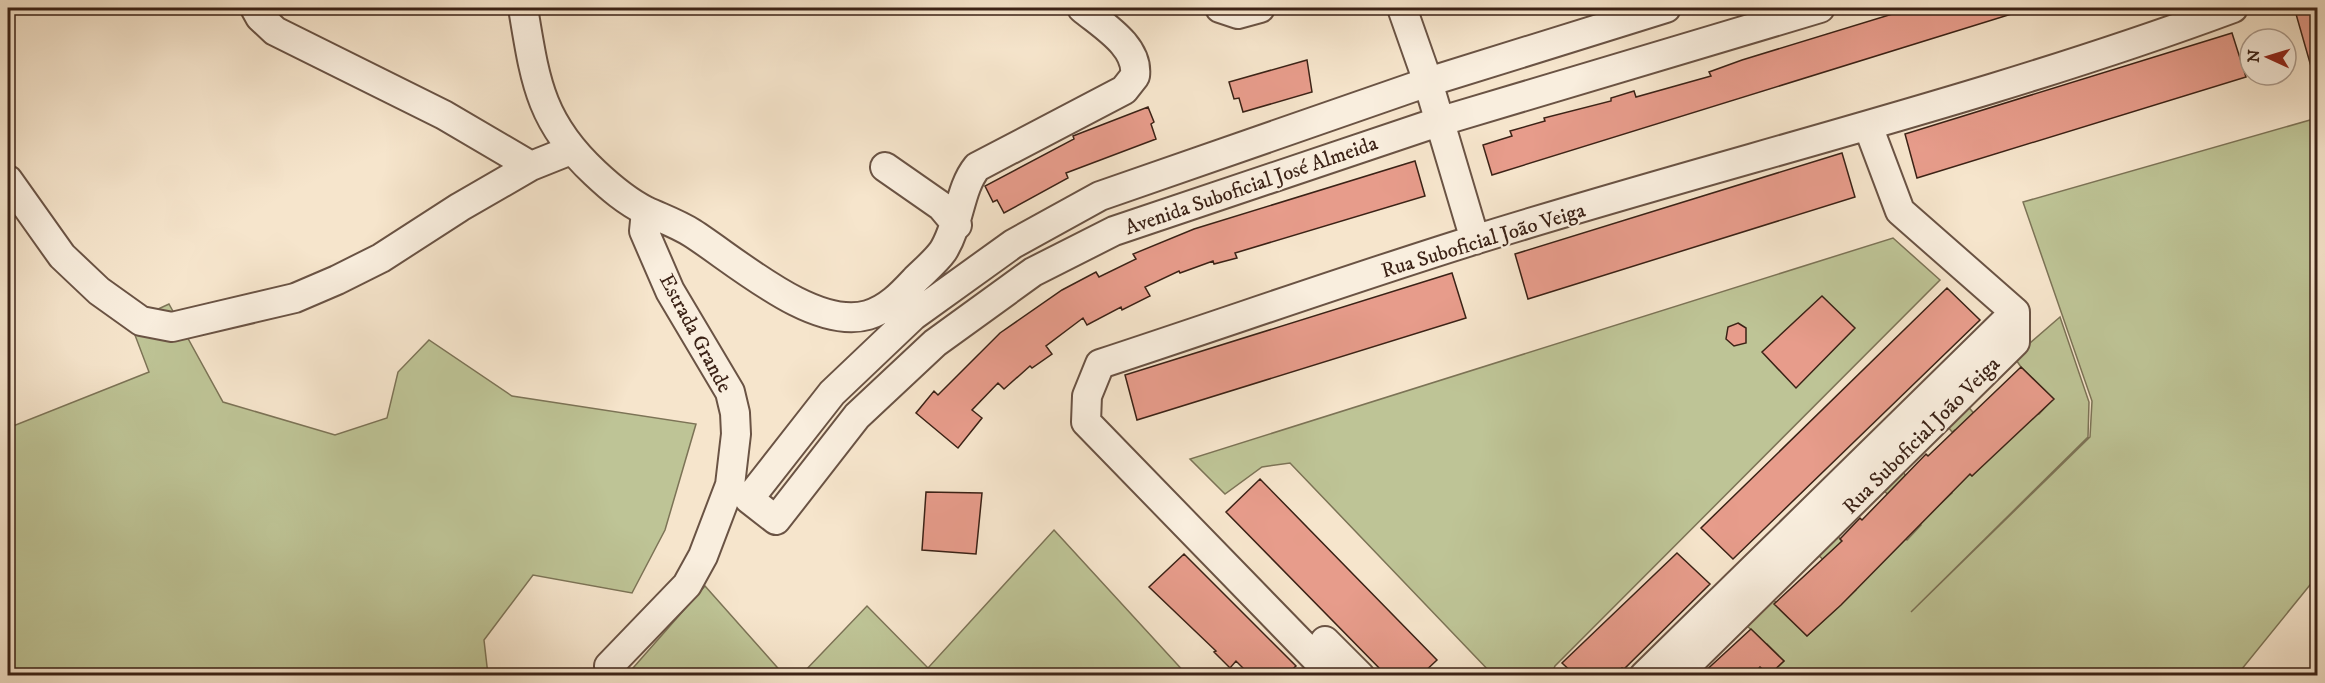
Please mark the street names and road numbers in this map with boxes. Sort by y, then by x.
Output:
street label: Avenida Suboficial José Almeida [1122,130,1381,241]
street label: Rua Suboficial João Veiga [1378,198,1589,284]
street label: Estrada Grande [653,270,737,398]
street label: Rua Suboficial João Veiga [1838,352,2006,520]

